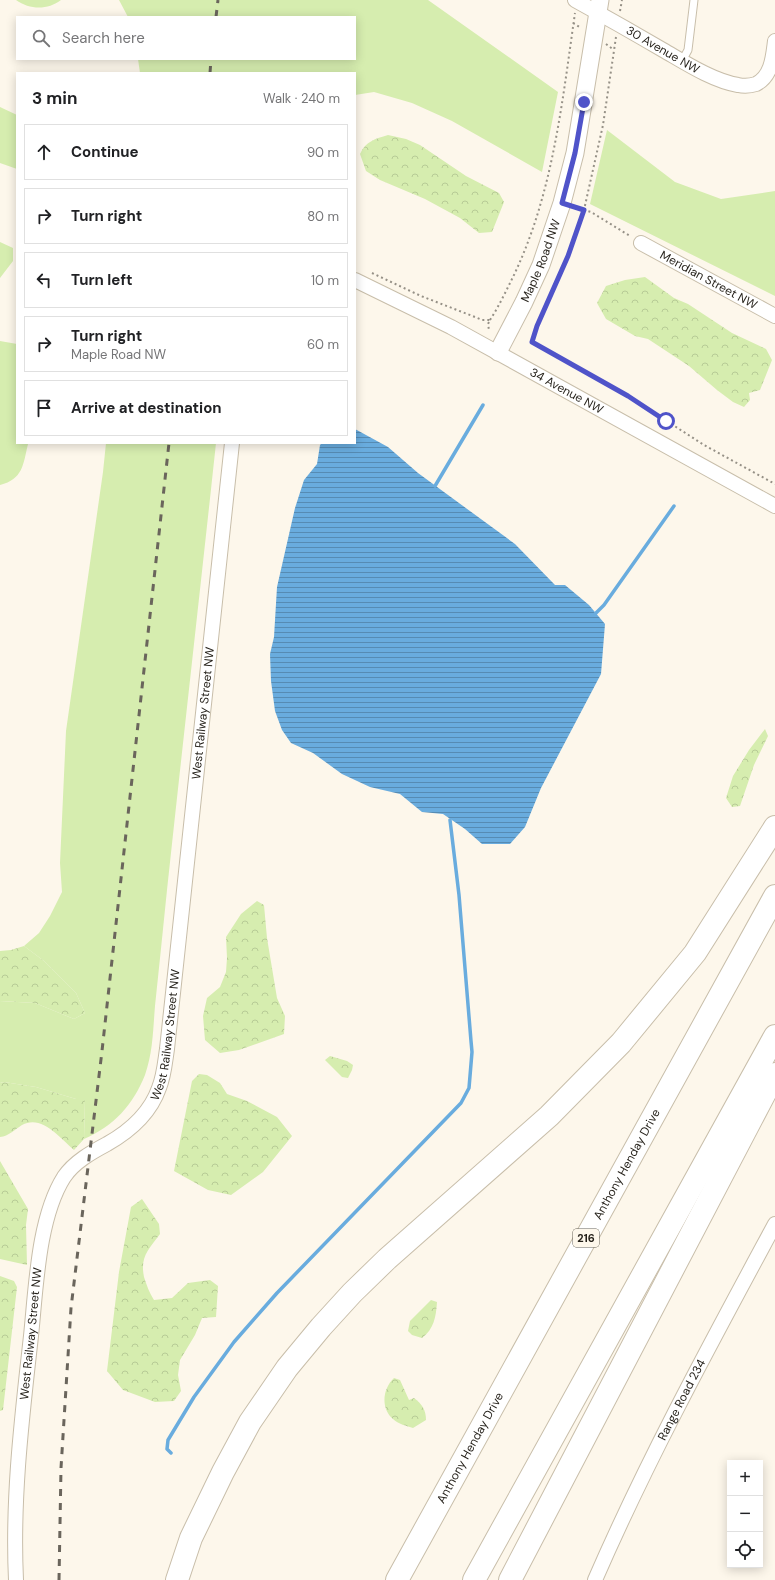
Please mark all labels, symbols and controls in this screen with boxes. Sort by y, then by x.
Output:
search box [16,16,356,60]
street label: 30 Avenue NW [623,22,703,78]
icon: search [30,27,52,49]
text: Search here [62,28,145,48]
text: 3 min [32,87,77,109]
text: Walk · 240 m [263,90,340,107]
route end [575,93,593,111]
icon: ahead [33,141,55,163]
text: Continue [71,142,139,162]
text: 90 m [307,144,339,161]
icon: right [33,205,55,227]
text: Turn right [71,206,142,226]
text: 80 m [307,208,339,225]
street label: Maple Road NW [517,217,564,305]
street label: Meridian Street NW [657,247,760,313]
icon: left [33,269,55,291]
text: Turn left [71,270,132,290]
text: 10 m [311,272,339,289]
text: Turn right [71,326,142,346]
icon: right [33,333,55,355]
text: 60 m [307,336,339,353]
text: Maple Road NW [71,346,166,363]
street label: 34 Avenue NW [527,364,607,418]
icon: arrive [33,397,55,419]
text: Arrive at destination [71,398,222,418]
route start [657,412,675,430]
street label: West Railway Street NW [188,646,218,780]
street label: West Railway Street NW [147,968,184,1103]
street label: Anthony Henday Drive [590,1106,664,1223]
road number: 216 [573,1229,599,1247]
street label: West Railway Street NW [16,1266,46,1401]
street label: Range Road 234 [654,1356,709,1443]
street label: Anthony Henday Drive [433,1389,507,1506]
map controls [727,1460,763,1568]
button: + [727,1460,763,1496]
button: − [727,1496,763,1532]
button: locate [727,1532,763,1568]

